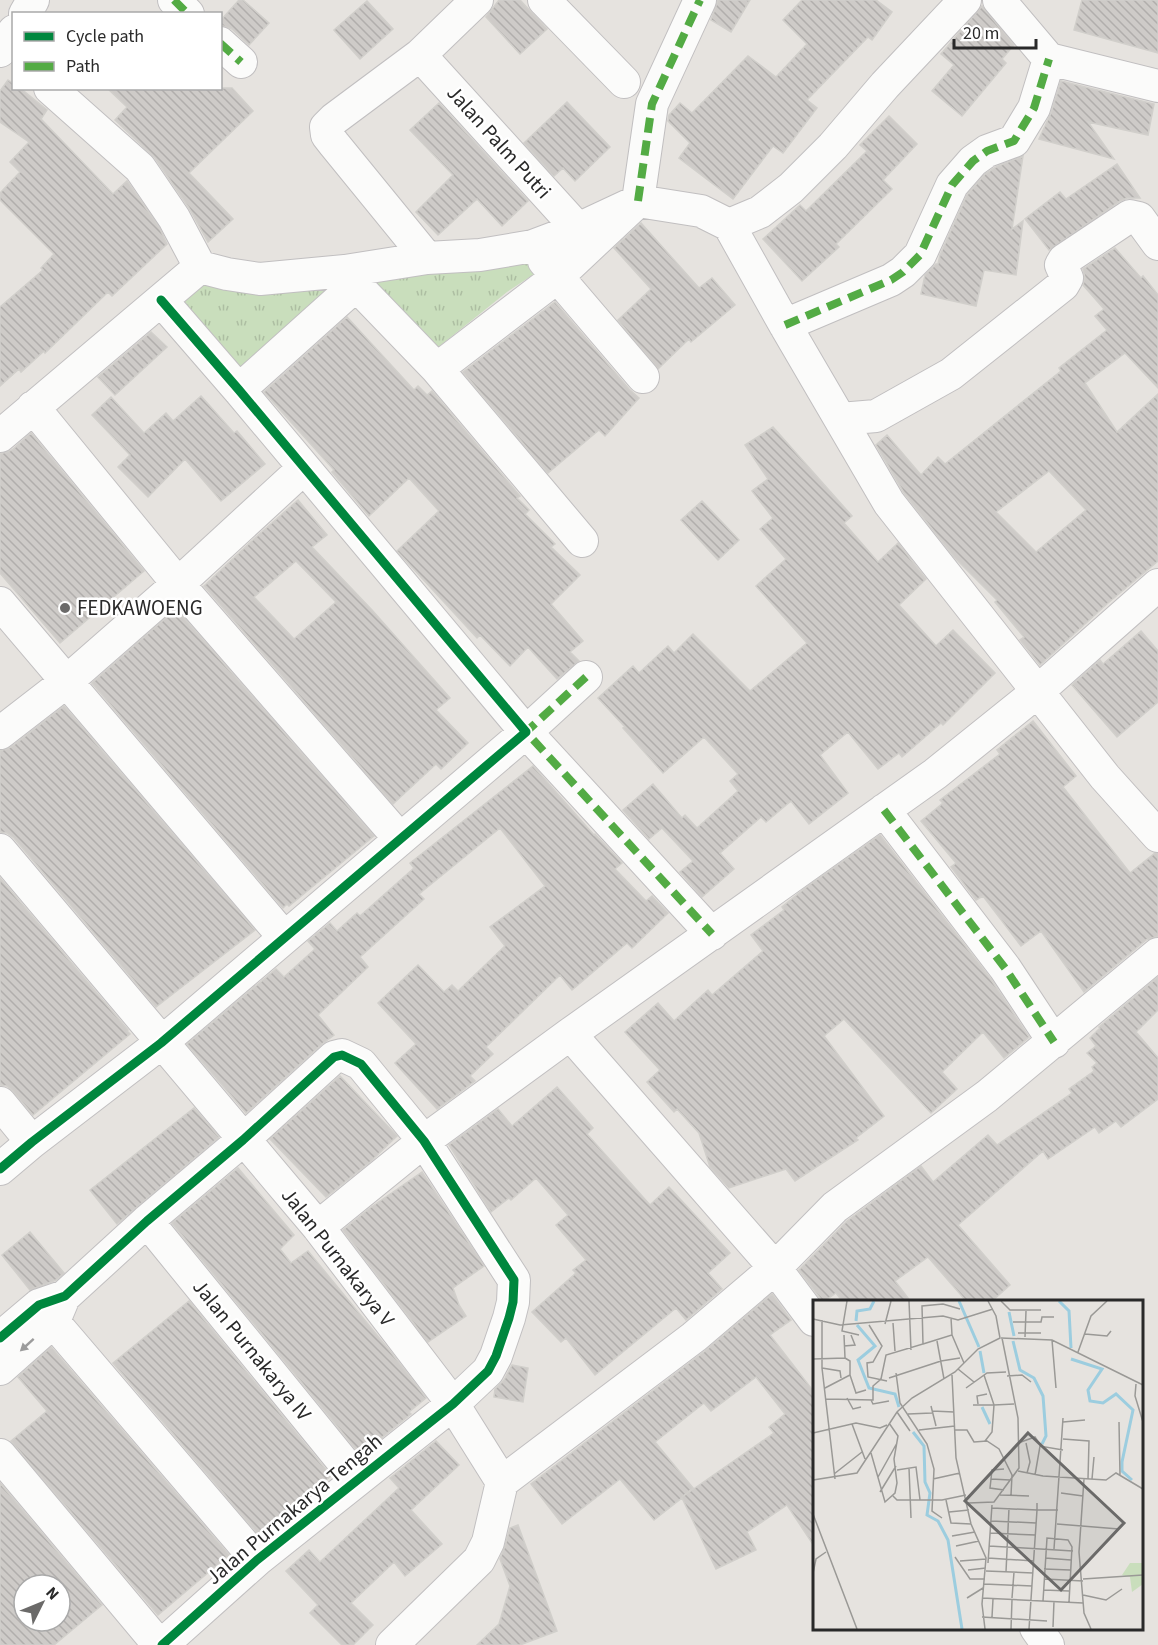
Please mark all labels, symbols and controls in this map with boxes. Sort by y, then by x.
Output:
legend [12,12,222,90]
scale bar [954,12,1036,50]
text: 20 m [963,21,999,46]
text: Cycle path [66,24,144,49]
text: Path [66,54,100,79]
street label: Jalan Palm Putri [440,79,558,205]
place label: FEDKAWOENG [77,593,203,623]
marker: FEDKAWOENG [58,601,72,615]
street label: Jalan Purnakarya V [274,1181,402,1333]
street label: Jalan Purnakarya IV [186,1273,319,1427]
inset map [813,1300,1143,1630]
one-way arrow [20,1338,35,1351]
street label: Jalan Purnakarya Tengah [199,1426,389,1592]
north arrow [12,1573,72,1633]
text: N [41,1582,64,1605]

